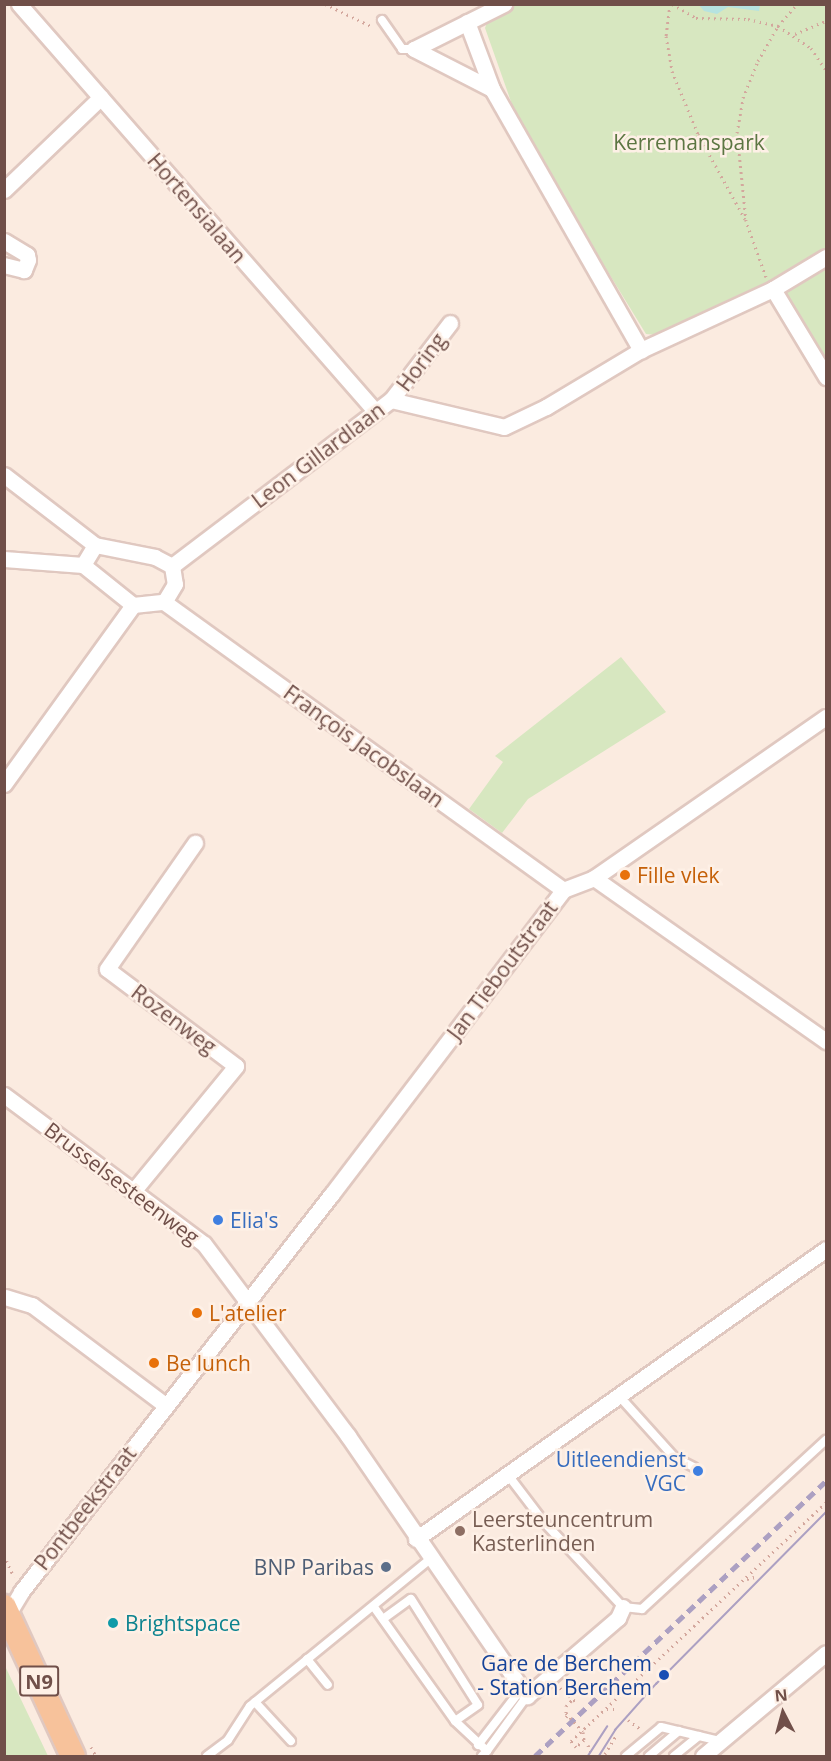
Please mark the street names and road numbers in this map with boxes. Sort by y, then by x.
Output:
street label: Hortensialaan [142,148,252,268]
street label: Horing [391,328,451,396]
street label: Leon Gillardlaan [247,397,389,513]
street label: François Jacobslaan [279,679,449,813]
street label: Jan Tieboutstraat [442,896,562,1044]
street label: Rozenweg [127,979,221,1059]
street label: Brusselsesteenweg [40,1117,204,1249]
street label: Pontbeekstraat [29,1441,141,1575]
road number: N9 [18,1664,60,1698]

